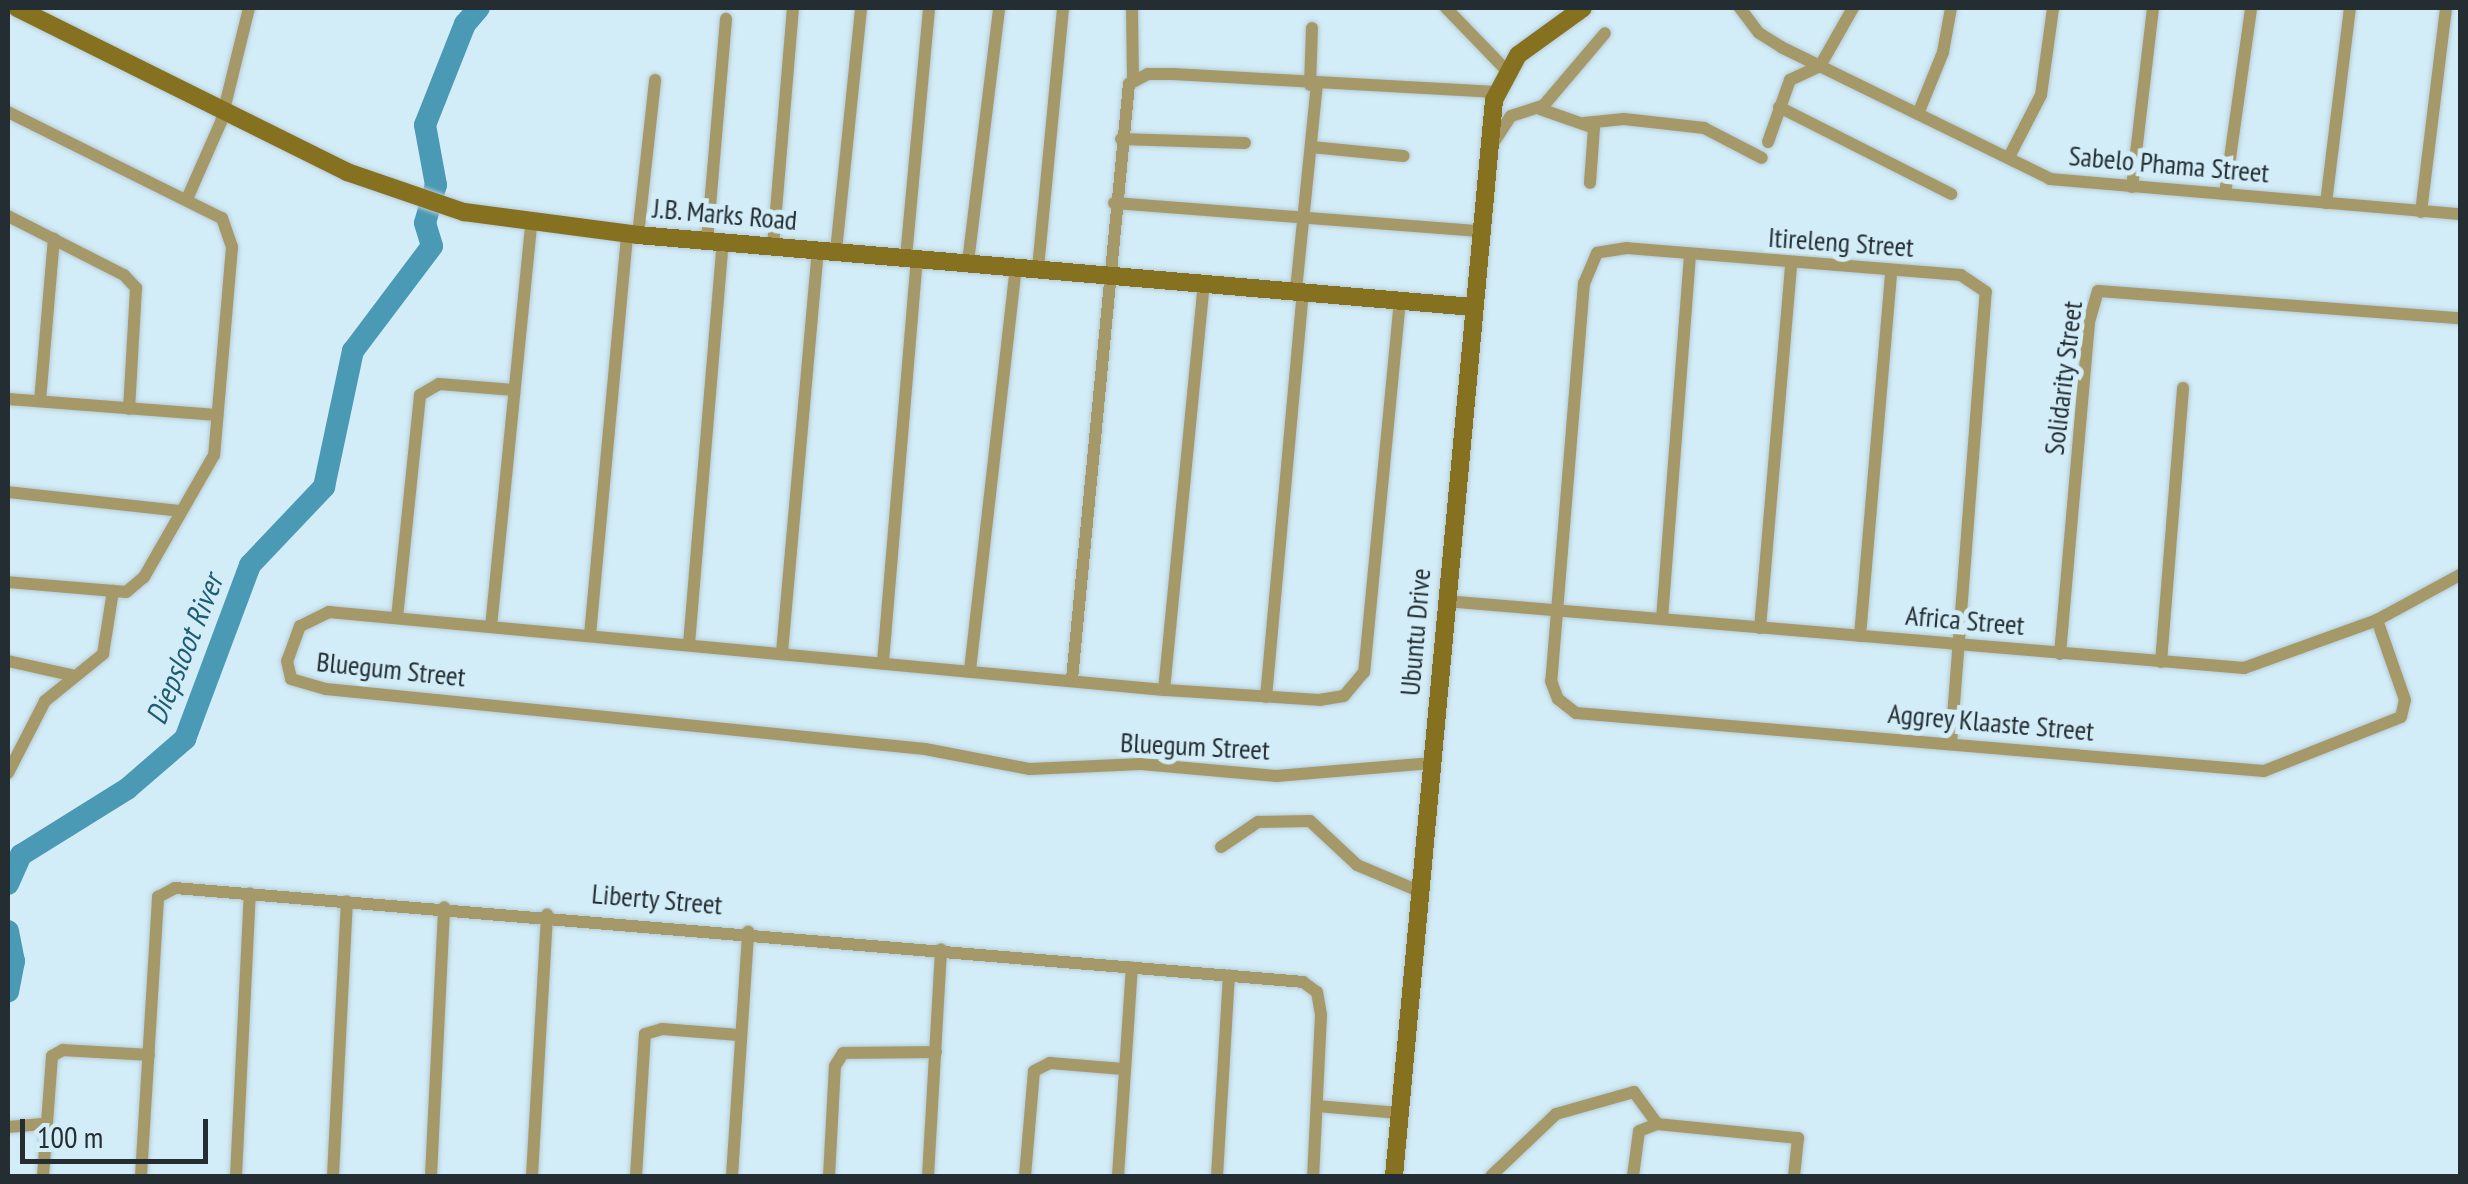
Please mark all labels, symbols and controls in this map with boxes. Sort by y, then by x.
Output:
street label: Sabelo Phama Street [2067,139,2271,189]
street label: J.B. Marks Road [651,191,799,237]
street label: Itireleng Street [1767,220,1915,264]
street label: Solidarity Street [2037,299,2089,457]
street label: Ubuntu Drive [1393,567,1437,697]
water label: Diepsloot River [138,569,230,729]
street label: Africa Street [1904,598,2026,642]
street label: Bluegum Street [315,644,467,694]
street label: Aggrey Klaaste Street [1886,696,2096,748]
street label: Bluegum Street [1119,725,1271,767]
street label: Liberty Street [590,877,724,921]
scale bar [25,1099,212,1161]
text: 100 m [37,1117,103,1156]

